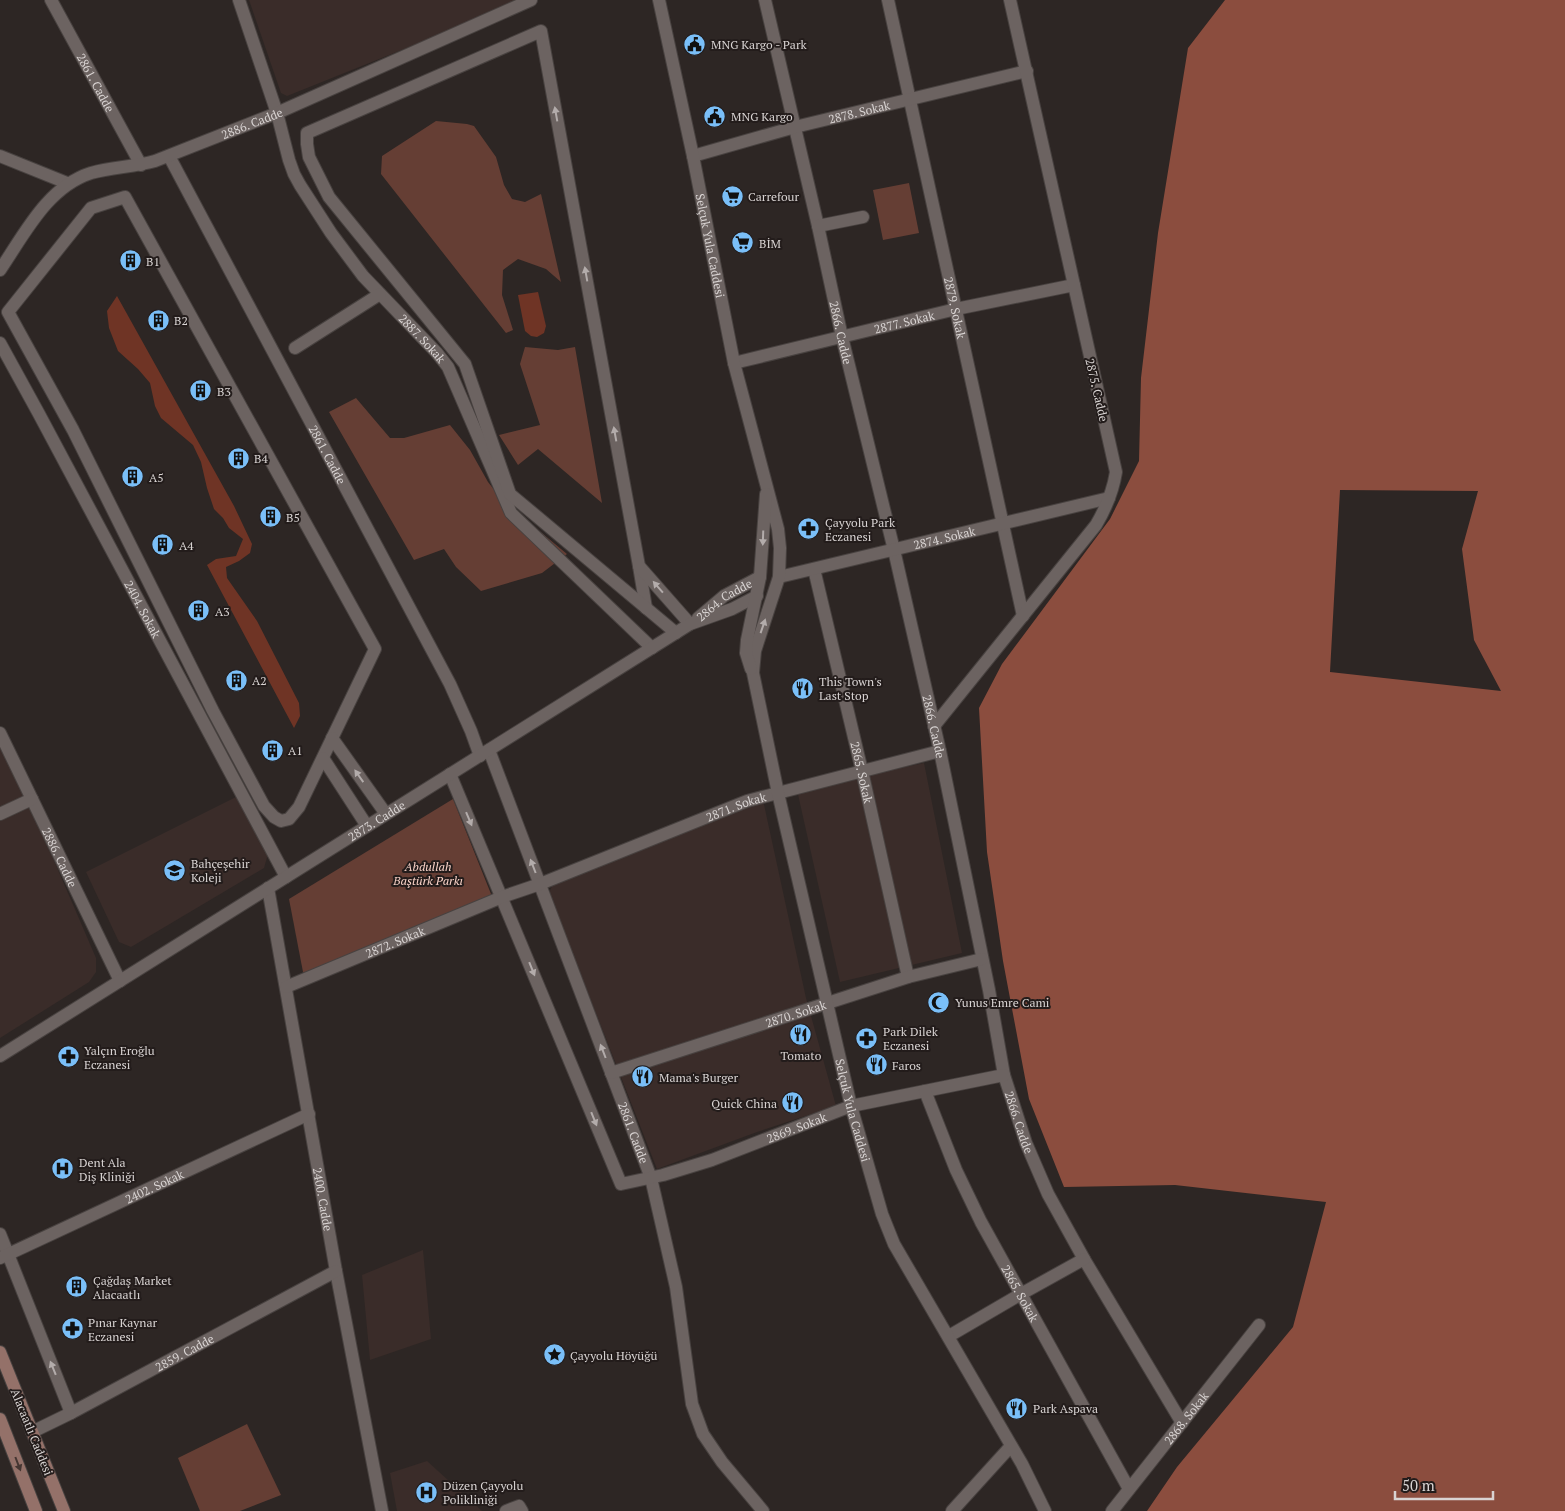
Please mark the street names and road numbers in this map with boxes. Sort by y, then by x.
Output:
street label: 2861. Cadde [74,51,118,114]
street label: 2878. Sokak [827,97,892,126]
street label: 2886. Cadde [219,104,285,142]
street label: Selçuk Yula Caddesi [693,192,728,299]
street label: 2879. Sokak [941,275,970,341]
street label: 2866. Cadde [827,299,856,366]
street label: 2877. Sokak [872,307,937,336]
street label: 2887. Sokak [396,311,450,366]
street label: 2875. Cadde [1082,357,1112,423]
street label: 2861. Cadde [306,422,350,486]
street label: 2874. Sokak [912,523,977,552]
street label: 2864. Cadde [693,575,754,624]
street label: 2404. Sokak [122,578,165,641]
street label: 2866. Cadde [920,693,949,760]
street label: 2865. Sokak [848,740,877,805]
street label: 2871. Sokak [704,789,768,824]
street label: 2873. Cadde [345,797,408,844]
street label: 2886. Cadde [39,825,81,890]
street label: 2872. Sokak [363,922,428,961]
street label: 2870. Sokak [763,996,829,1030]
street label: Selçuk Yula Caddesi [833,1057,874,1164]
street label: 2866. Cadde [1002,1089,1037,1156]
street label: 2861. Cadde [615,1100,652,1165]
street label: 2869. Sokak [764,1109,829,1146]
street label: 2402. Sokak [122,1166,187,1206]
street label: 2400. Cadde [310,1166,336,1232]
street label: 2865. Sokak [999,1262,1043,1325]
street label: 2859. Cadde [152,1330,216,1374]
street label: Alacaatlı Caddesi [8,1386,56,1478]
street label: 2868. Sokak [1160,1388,1212,1447]

